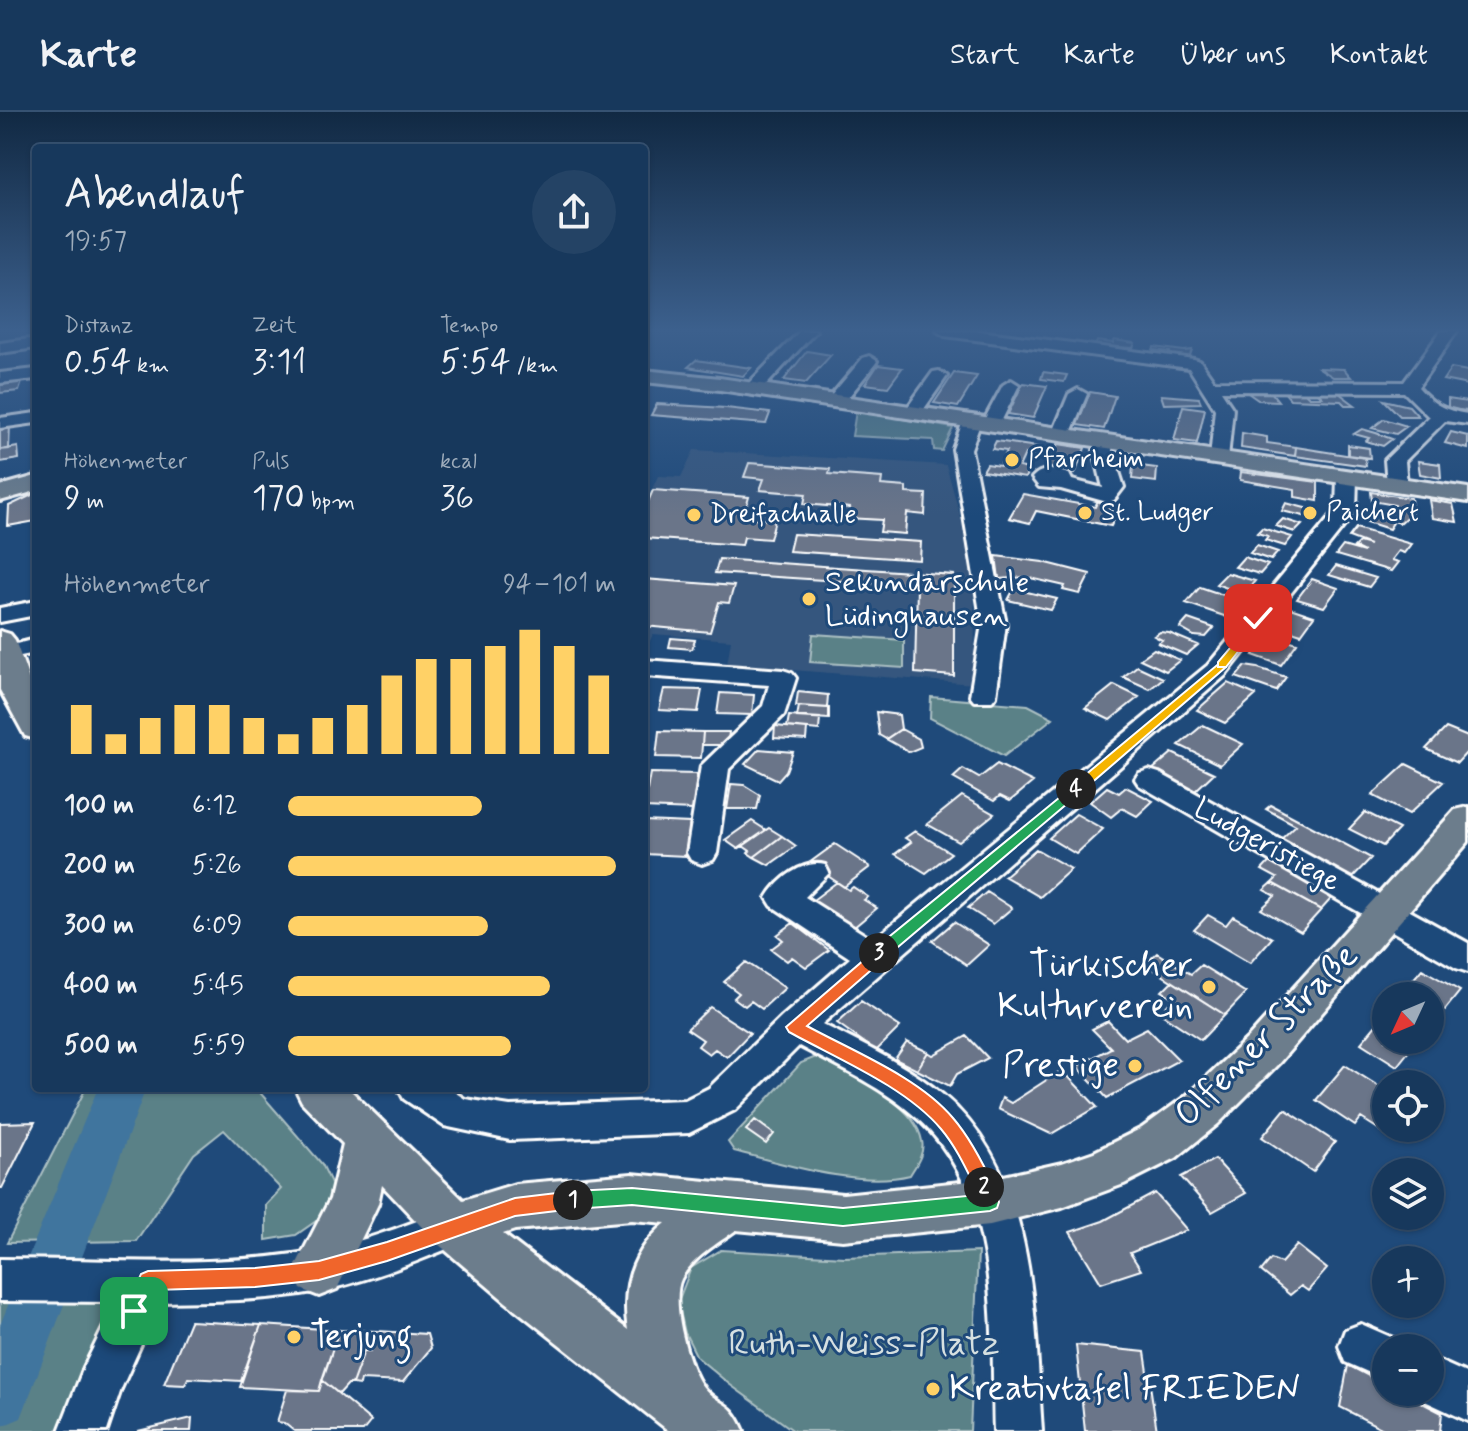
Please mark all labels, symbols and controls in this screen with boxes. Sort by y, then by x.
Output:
text: Karte [40,31,137,80]
text: Start [950,37,1019,74]
text: Karte [1063,37,1135,74]
text: Über uns [1179,37,1286,74]
text: Kontakt [1330,37,1428,74]
text: Abendlauf [64,166,245,224]
button: share [532,170,616,254]
text: 19:57 [64,225,127,259]
text: Distanz [64,312,133,340]
text: Zeit [252,312,297,340]
text: Tempo [440,312,498,340]
text: 0.54 [64,340,131,385]
text: 3:11 [252,340,306,385]
text: 5:54 [440,340,511,385]
text: km [131,352,169,380]
text: /km [511,352,558,380]
place label: Pfarrheim [1028,443,1144,477]
text: Höhenmeter [64,448,187,476]
text: Puls [252,448,289,476]
text: kcal [440,448,477,476]
marker: Pfarrheim [1003,451,1021,469]
text: 9 [64,476,81,521]
text: 170 [252,476,305,521]
text: 36 [440,476,474,521]
text: m [81,488,104,516]
text: bpm [305,488,355,516]
place label: St. Ludger [1101,496,1214,532]
place label: Paichert [1326,496,1419,530]
place label: Dreifachhalle [710,498,857,532]
marker: St. Ludger [1076,504,1094,522]
marker: Paichert [1301,504,1319,522]
marker: Dreifachhalle [685,506,703,524]
place label: Sekundarschule Lüdinghausen [825,563,1029,638]
text: Höhenmeter [64,568,210,602]
text: 94–101 m [503,568,616,602]
pin [1224,584,1292,652]
marker: Sekundarschule Lüdinghausen [800,590,818,608]
icon: check [1236,596,1280,640]
pin: 4 [1056,769,1096,809]
text: 4 [1070,775,1082,803]
text: 100 m [64,789,134,823]
text: 6:12 [192,789,238,823]
street label: Ludgeristiege [1186,789,1347,903]
text: 200 m [64,849,135,883]
text: 5:26 [192,849,242,883]
text: 300 m [64,909,134,943]
text: 6:09 [192,909,242,943]
pin: 3 [859,933,899,973]
street label: Olfener Straße [1165,934,1369,1138]
text: 3 [874,939,884,967]
place label: Türkischer Kulturverein [997,943,1193,1031]
text: 400 m [64,969,137,1003]
text: 5:45 [192,969,244,1003]
marker: Türkischer Kulturverein [1200,978,1218,996]
north arrow [1372,982,1444,1054]
map controls [1372,982,1444,1406]
text: 500 m [64,1029,138,1063]
text: 5:59 [192,1029,246,1063]
place label: Prestige [1002,1043,1119,1090]
marker: Prestige [1126,1057,1144,1075]
button: locate [1372,1070,1444,1142]
button: layers [1372,1158,1444,1230]
pin: 2 [964,1167,1004,1207]
text: 2 [979,1173,989,1201]
pin: 1 [553,1180,593,1220]
text: 1 [568,1186,578,1214]
button: + [1372,1246,1444,1318]
pin [100,1277,168,1345]
icon: arrive [112,1289,156,1333]
place label: Terjung [310,1314,412,1364]
park label: Ruth-Weiss-Platz [728,1321,1000,1368]
marker: Terjung [285,1328,303,1346]
button: − [1372,1334,1444,1406]
place label: Kreativtafel FRIEDEN [949,1366,1301,1413]
marker: Kreativtafel FRIEDEN [924,1380,942,1398]

